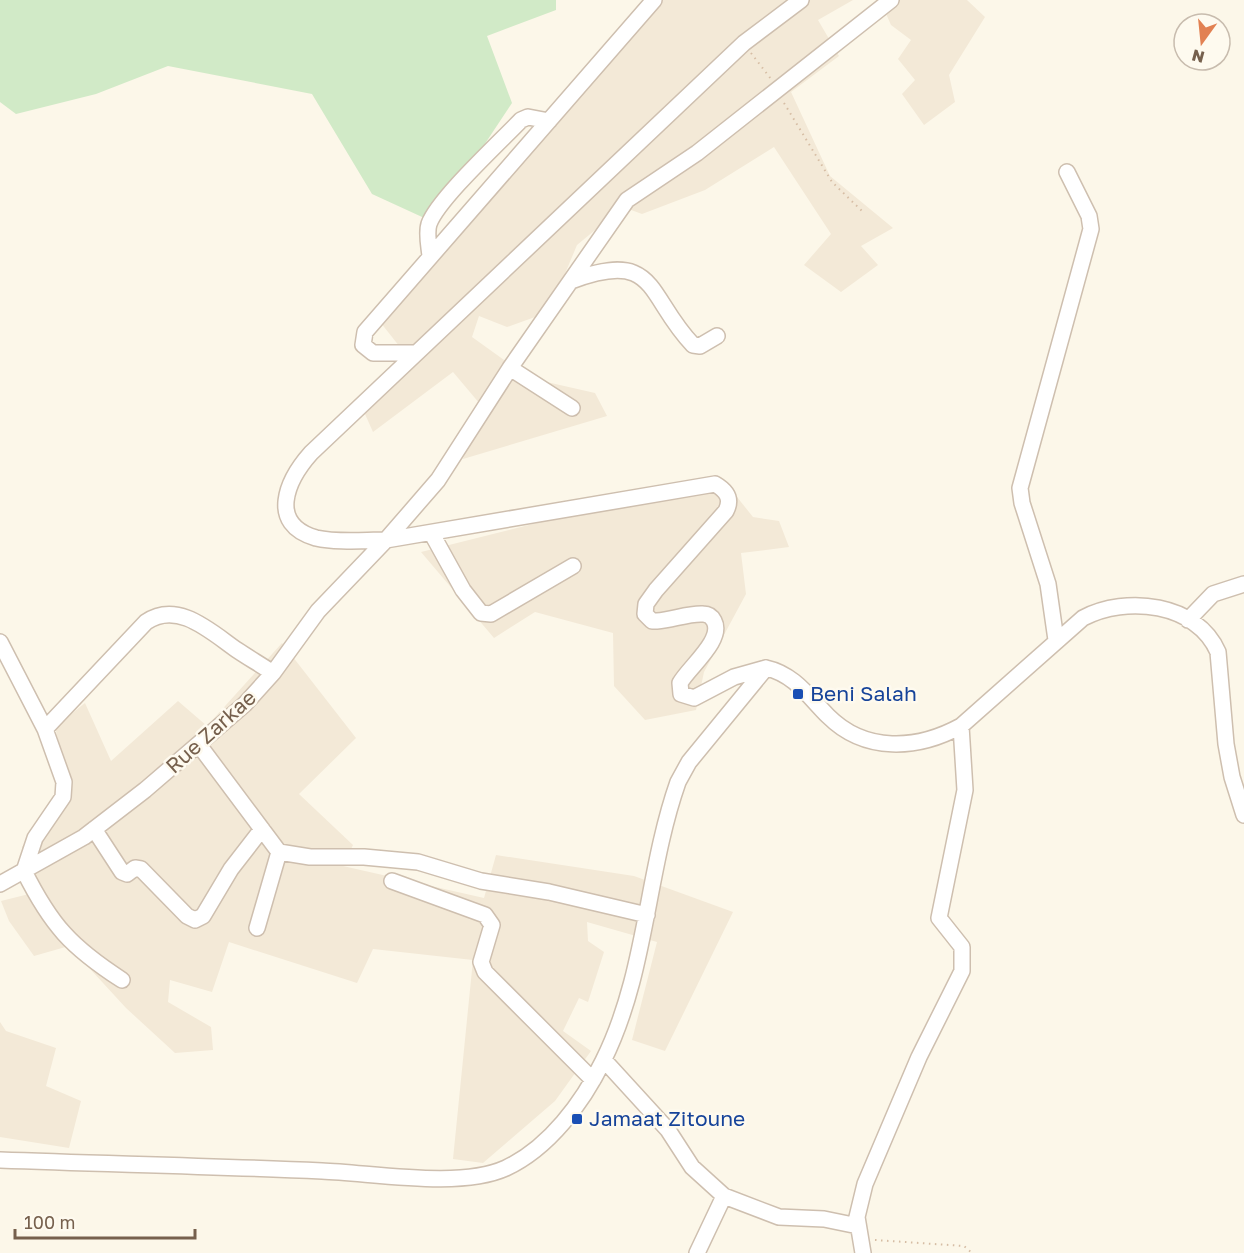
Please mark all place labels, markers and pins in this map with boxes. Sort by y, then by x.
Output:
place label: Beni Salah [810,680,917,706]
marker: Beni Salah [791,687,805,701]
place label: Jamaat Zitoune [589,1105,745,1131]
marker: Jamaat Zitoune [570,1112,584,1126]

